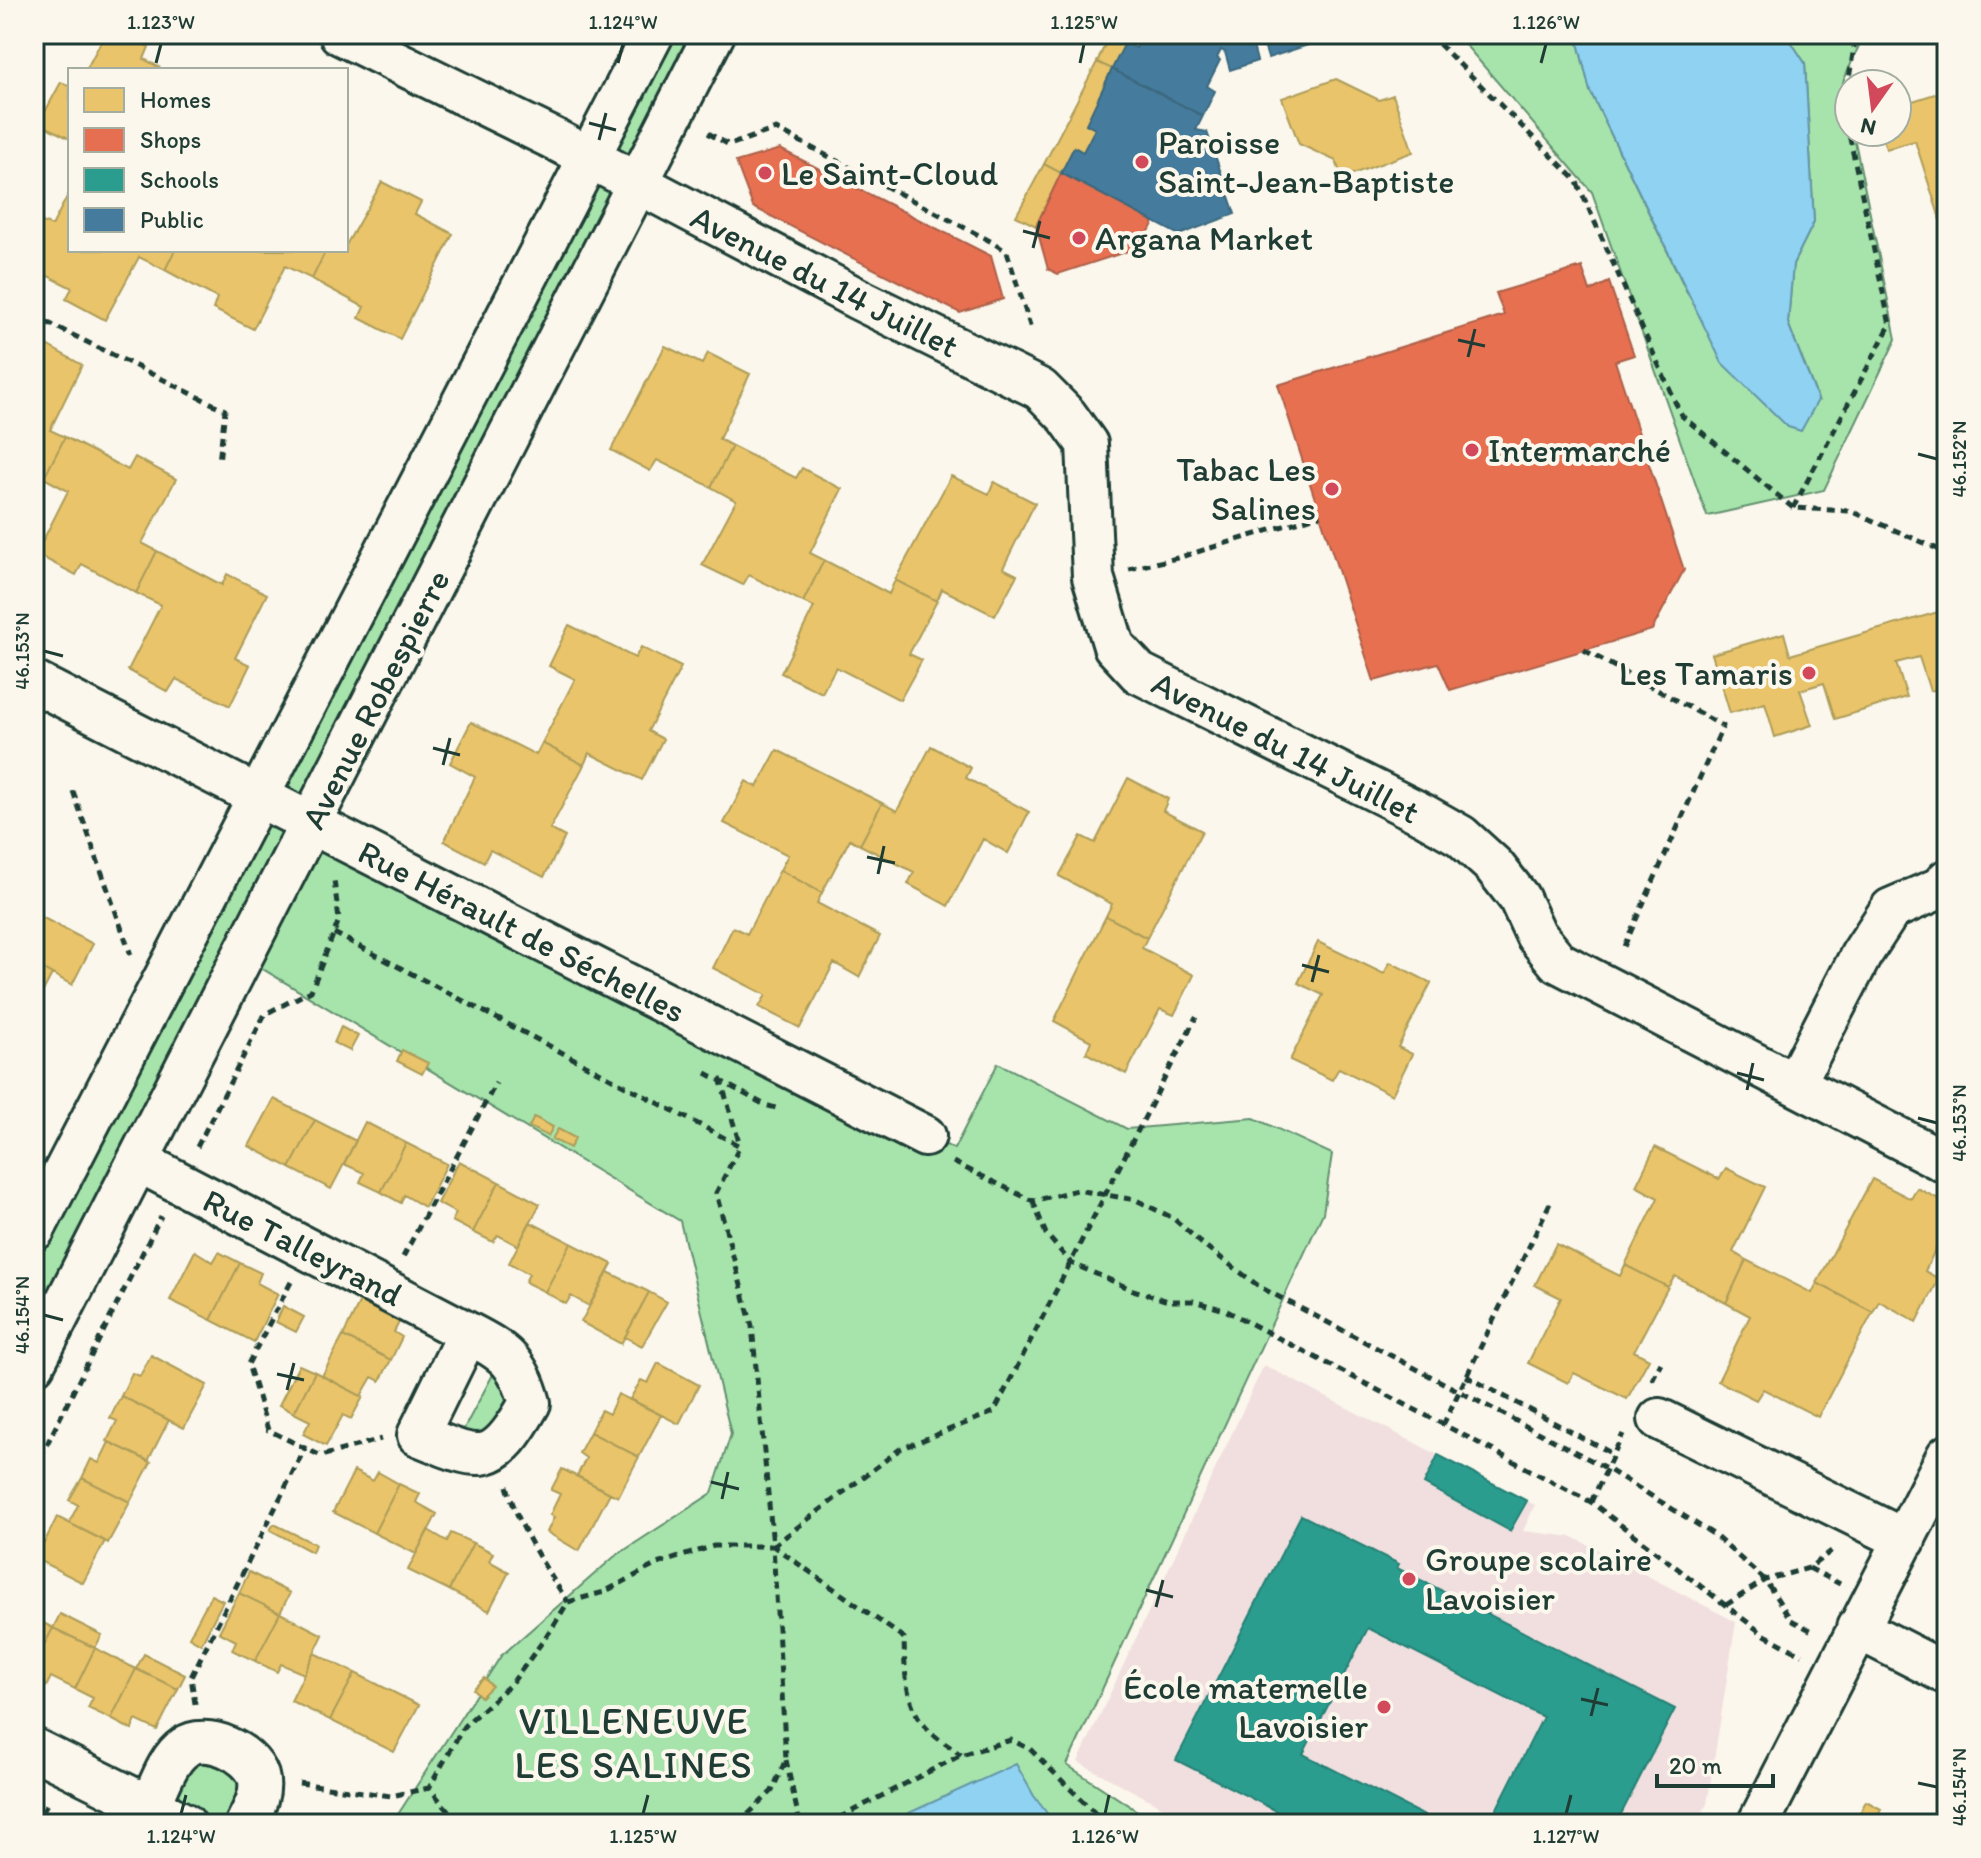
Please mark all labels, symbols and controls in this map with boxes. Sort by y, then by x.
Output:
text: 1.123°W [127,10,195,34]
text: 1.124°W [588,10,658,34]
text: 1.125°W [1050,10,1118,34]
text: 1.126°W [1512,10,1580,34]
legend [68,68,348,252]
north arrow [1833,68,1913,148]
text: Homes [140,85,211,114]
text: N [1858,112,1879,142]
place label: Paroisse Saint-Jean-Baptiste [1158,122,1454,202]
text: Shops [140,125,201,154]
place label: Le Saint-Cloud [781,153,999,194]
marker: Paroisse Saint-Jean-Baptiste [1133,153,1151,171]
marker: Le Saint-Cloud [756,164,774,182]
text: Schools [140,165,219,194]
street label: Avenue du 14 Juillet [684,196,965,367]
text: Public [140,205,204,234]
place label: Argana Market [1095,218,1313,259]
marker: Argana Market [1070,229,1088,247]
text: 46.152°N [1947,420,1971,498]
place label: Intermarché [1488,430,1671,471]
marker: Intermarché [1463,441,1481,459]
place label: Tabac Les Salines [1176,449,1316,529]
marker: Tabac Les Salines [1323,480,1341,498]
street label: Avenue Robespierre [292,563,459,836]
text: 46.153°N [10,612,34,690]
place label: Les Tamaris [1619,653,1793,694]
street label: Avenue du 14 Juillet [1145,662,1426,833]
marker: Les Tamaris [1800,664,1818,682]
street label: Rue Hérault de Séchelles [351,831,692,1032]
text: 46.153°N [1947,1084,1971,1162]
street label: Rue Talleyrand [196,1180,410,1315]
text: 46.154°N [10,1276,34,1354]
place label: Groupe scolaire Lavoisier [1425,1539,1652,1619]
marker: Groupe scolaire Lavoisier [1400,1570,1418,1588]
place label: École maternelle Lavoisier [1123,1667,1368,1747]
district label: VILLENEUVE LES SALINES [514,1698,754,1788]
marker: École maternelle Lavoisier [1375,1698,1393,1716]
scale bar [1657,1738,1773,1788]
text: 46.154°N [1947,1748,1971,1826]
text: 20 m [1669,1751,1722,1780]
text: 1.124°W [146,1824,216,1848]
text: 1.125°W [609,1824,677,1848]
text: 1.126°W [1071,1824,1139,1848]
text: 1.127°W [1533,1824,1599,1848]

